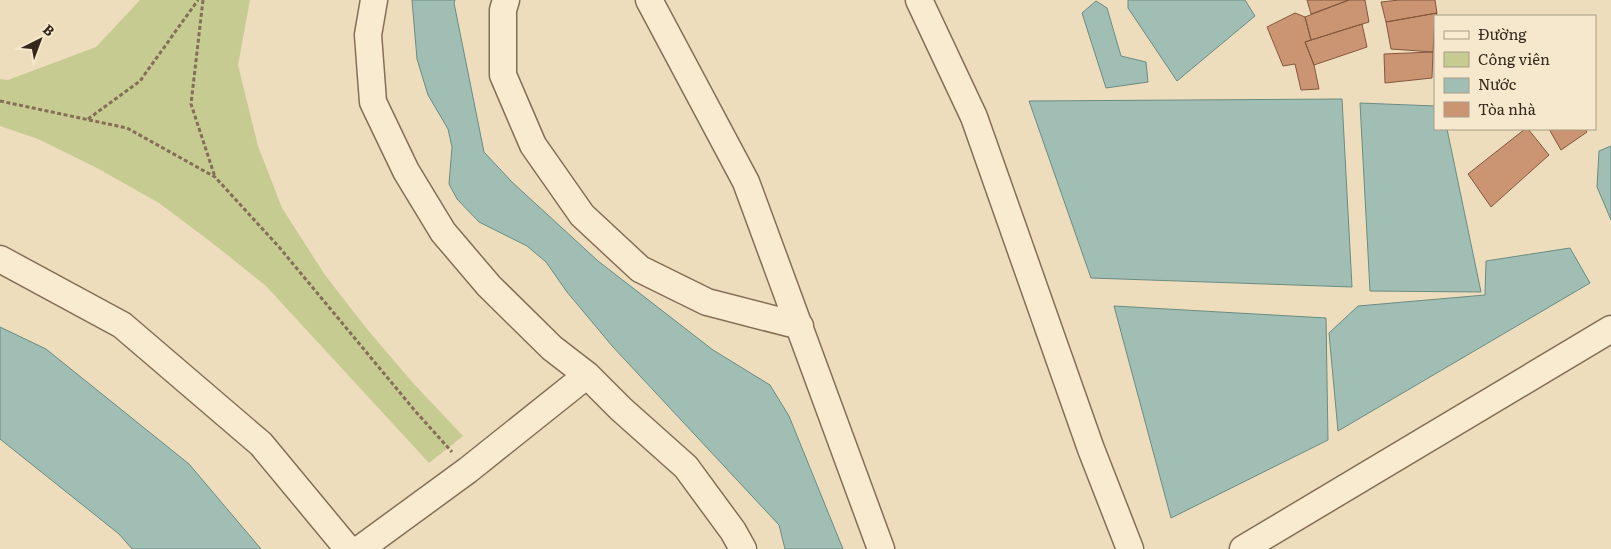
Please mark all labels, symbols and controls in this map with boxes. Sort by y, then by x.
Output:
north arrow [15,15,65,65]
legend [1434,15,1596,130]
text: B [39,19,60,40]
text: Đường [1478,22,1527,45]
text: Công viên [1478,47,1550,70]
text: Nước [1478,72,1517,95]
text: Tòa nhà [1478,97,1537,120]

